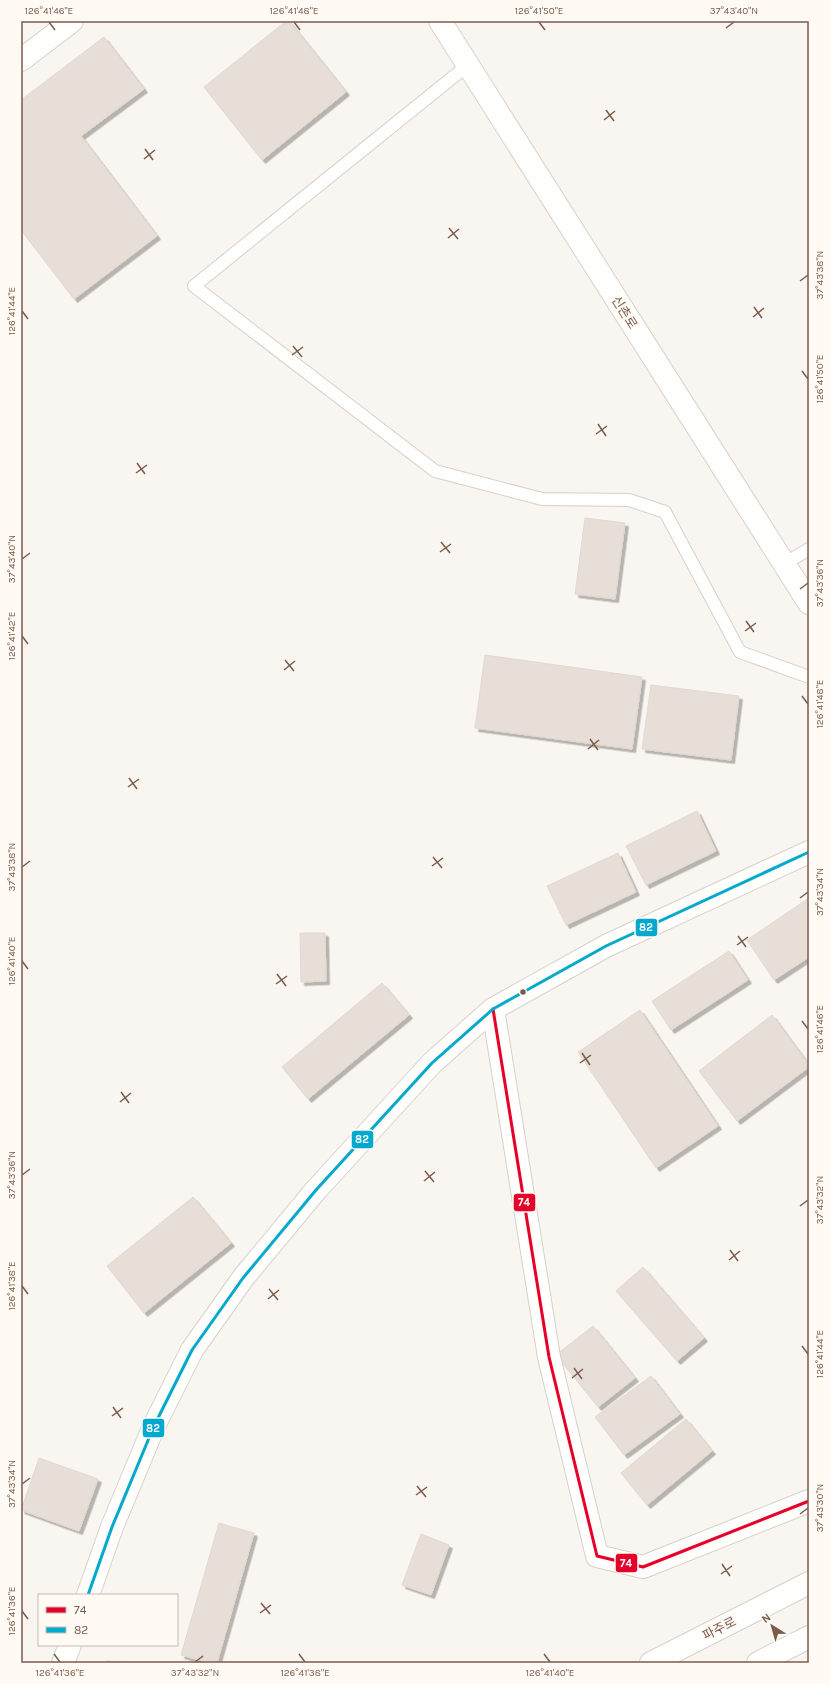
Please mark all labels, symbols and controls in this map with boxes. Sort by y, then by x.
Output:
text: 126°41'46"E [25,5,73,17]
text: 126°41'48"E [270,5,318,17]
text: 126°41'50"E [515,5,563,17]
text: 37°43'40"N [710,5,758,17]
text: 37°43'38"N [814,251,826,299]
text: 126°41'44"E [6,287,18,335]
street label: 신촌로 [609,293,640,331]
text: 126°41'50"E [814,355,826,403]
text: 37°43'40"N [6,535,18,583]
text: 37°43'36"N [814,559,826,607]
text: 126°41'42"E [6,612,18,660]
text: 126°41'48"E [814,680,826,728]
text: 37°43'38"N [6,843,18,891]
text: 37°43'34"N [814,868,826,916]
line badge: 82 [635,918,658,937]
text: 82 [639,921,653,934]
text: 126°41'40"E [6,937,18,985]
unlabelled marker [518,987,528,997]
text: 126°41'46"E [814,1005,826,1053]
line badge: 82 [351,1130,374,1149]
text: 82 [355,1133,369,1146]
text: 37°43'36"N [6,1151,18,1199]
text: 37°43'32"N [814,1176,826,1224]
line badge: 74 [513,1193,536,1212]
text: 74 [518,1196,530,1209]
text: 126°41'38"E [6,1261,18,1311]
text: 126°41'44"E [814,1330,826,1378]
line badge: 82 [142,1418,165,1438]
text: 82 [146,1422,160,1435]
text: 37°43'34"N [6,1460,18,1508]
text: 37°43'30"N [814,1484,826,1532]
line badge: 74 [615,1553,638,1573]
text: 74 [620,1557,632,1570]
text: 126°41'36"E [6,1587,18,1635]
legend [38,1594,178,1646]
text: 74 [74,1603,87,1617]
north arrow [752,1606,792,1646]
text: N [759,1611,773,1626]
street label: 파주로 [700,1614,739,1643]
text: 82 [74,1623,88,1637]
text: 126°41'36"E [36,1667,84,1679]
text: 37°43'32"N [171,1667,219,1679]
text: 126°41'38"E [280,1667,330,1679]
text: 126°41'40"E [526,1667,574,1679]

